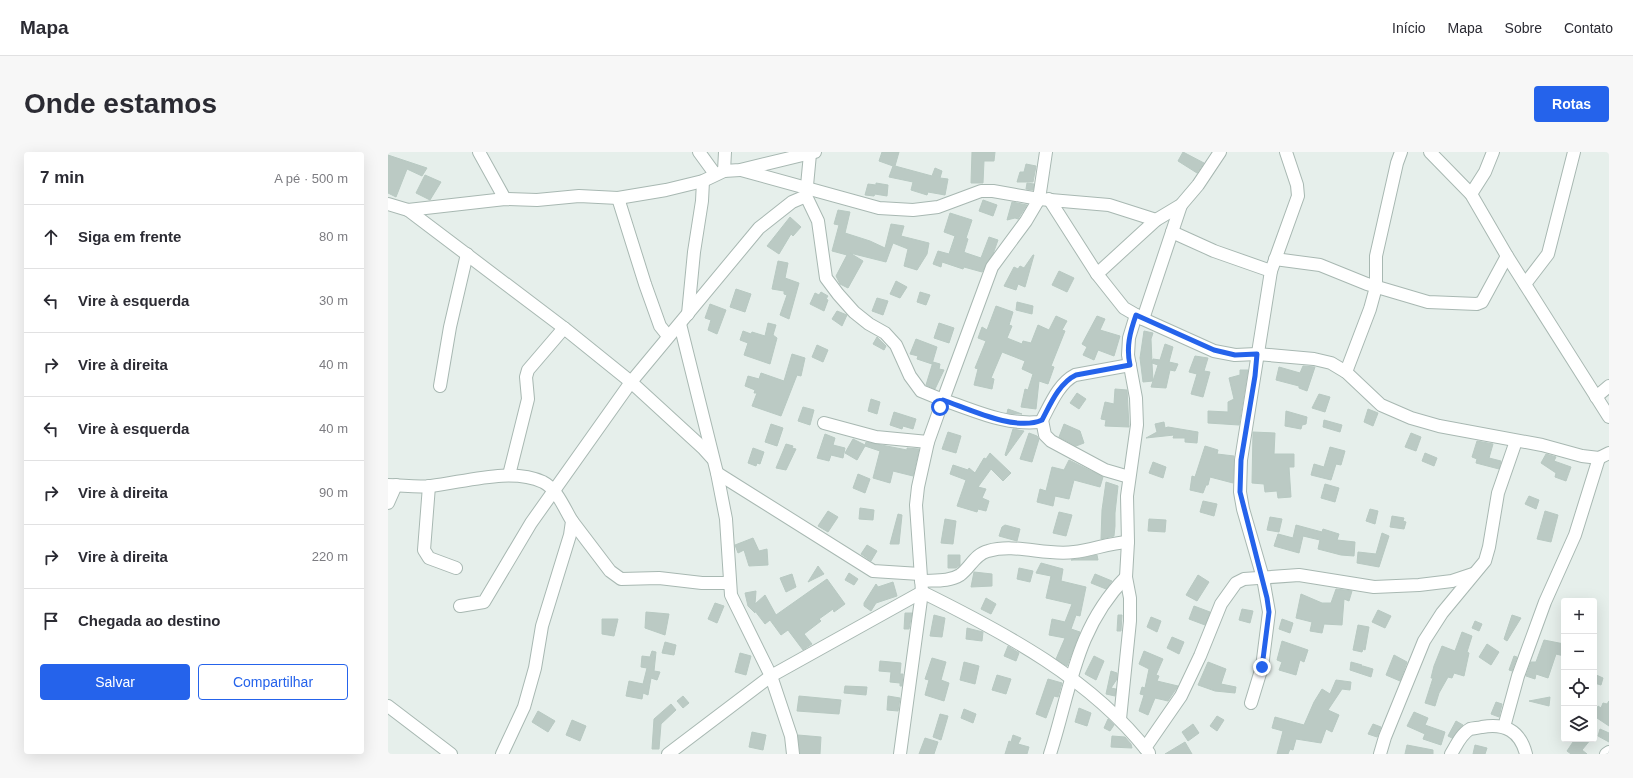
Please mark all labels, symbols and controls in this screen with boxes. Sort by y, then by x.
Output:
text: Mapa [20,17,69,38]
text: Início [1392,20,1426,36]
text: Mapa [1448,20,1483,36]
text: Sobre [1505,20,1542,36]
text: Contato [1564,20,1613,36]
button: Rotas [1534,86,1609,122]
text: Onde estamos [24,88,217,119]
text: 7 min [40,168,84,187]
text: A pé · 500 m [274,171,348,186]
icon: ahead [40,226,62,248]
text: Siga em frente [78,228,181,245]
text: 80 m [319,229,348,244]
icon: left [40,290,62,312]
text: Vire à esquerda [78,292,189,309]
text: 30 m [319,293,348,308]
icon: right [40,354,62,376]
text: Vire à direita [78,356,168,373]
text: 40 m [319,357,348,372]
route start [931,398,949,416]
icon: left [40,418,62,440]
text: Vire à esquerda [78,420,189,437]
text: 40 m [319,421,348,436]
icon: right [40,482,62,504]
text: Vire à direita [78,484,168,501]
text: 90 m [319,485,348,500]
icon: right [40,546,62,568]
text: Vire à direita [78,548,168,565]
text: 220 m [312,549,348,564]
map controls [1561,598,1597,742]
button: + [1561,598,1597,634]
icon: arrive [40,610,62,632]
text: Chegada ao destino [78,612,221,629]
button: − [1561,634,1597,670]
route end [1253,658,1271,676]
button: Salvar [40,664,190,700]
button: Compartilhar [198,664,348,700]
button: locate [1561,670,1597,706]
button: layers [1561,706,1597,742]

